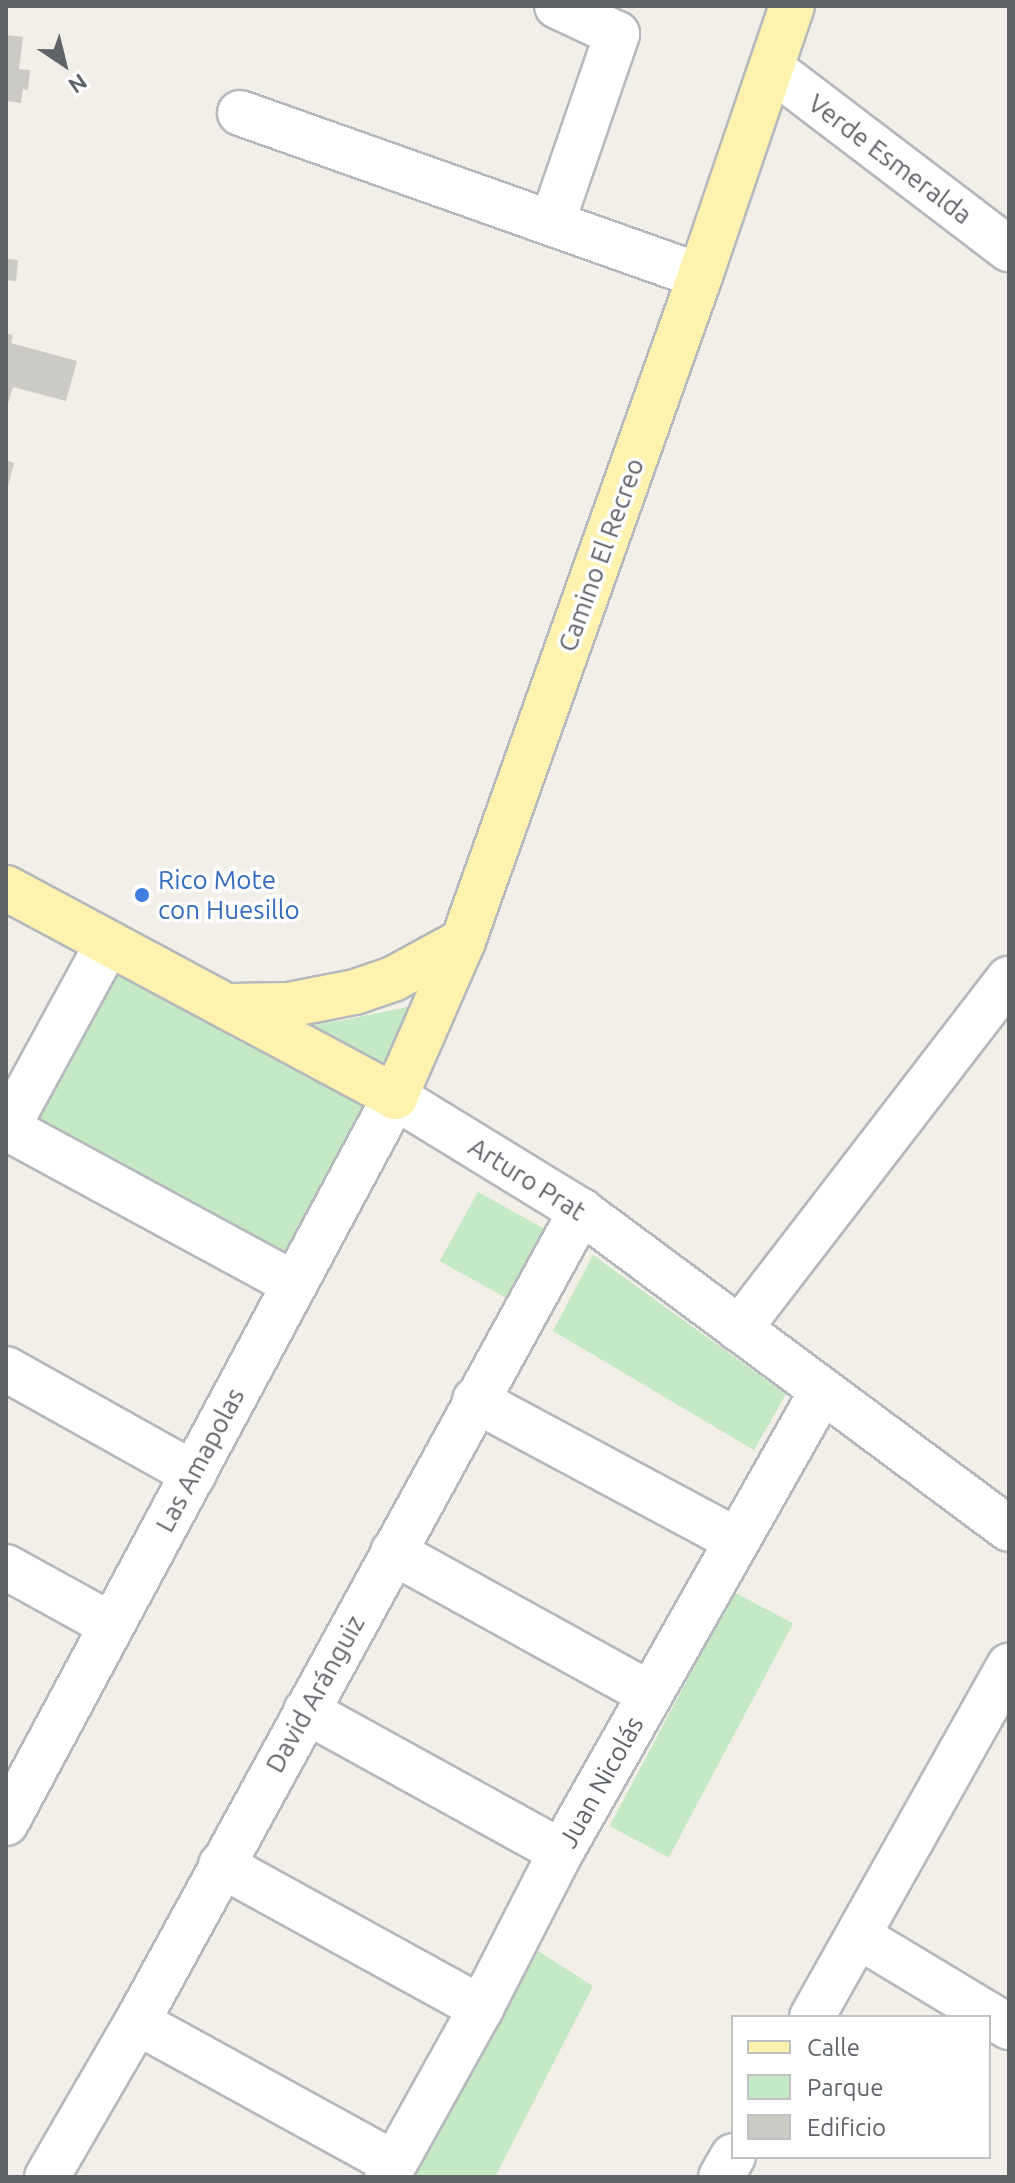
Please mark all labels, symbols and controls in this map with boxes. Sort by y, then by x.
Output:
north arrow [24,24,104,104]
text: N [64,69,92,99]
street label: Verde Esmeralda [802,87,978,231]
street label: Camino El Recreo [552,454,650,656]
place label: Rico Mote con Huesillo [158,864,300,926]
marker: Rico Mote con Huesillo [133,886,151,904]
street label: Arturo Prat [463,1131,591,1227]
street label: Las Amapolas [149,1383,251,1537]
street label: David Aránguiz [259,1610,371,1778]
street label: Juan Nicolás [552,1711,650,1853]
legend [731,2015,991,2159]
text: Calle [807,2034,860,2061]
text: Parque [807,2074,884,2101]
text: Edificio [807,2114,886,2141]

